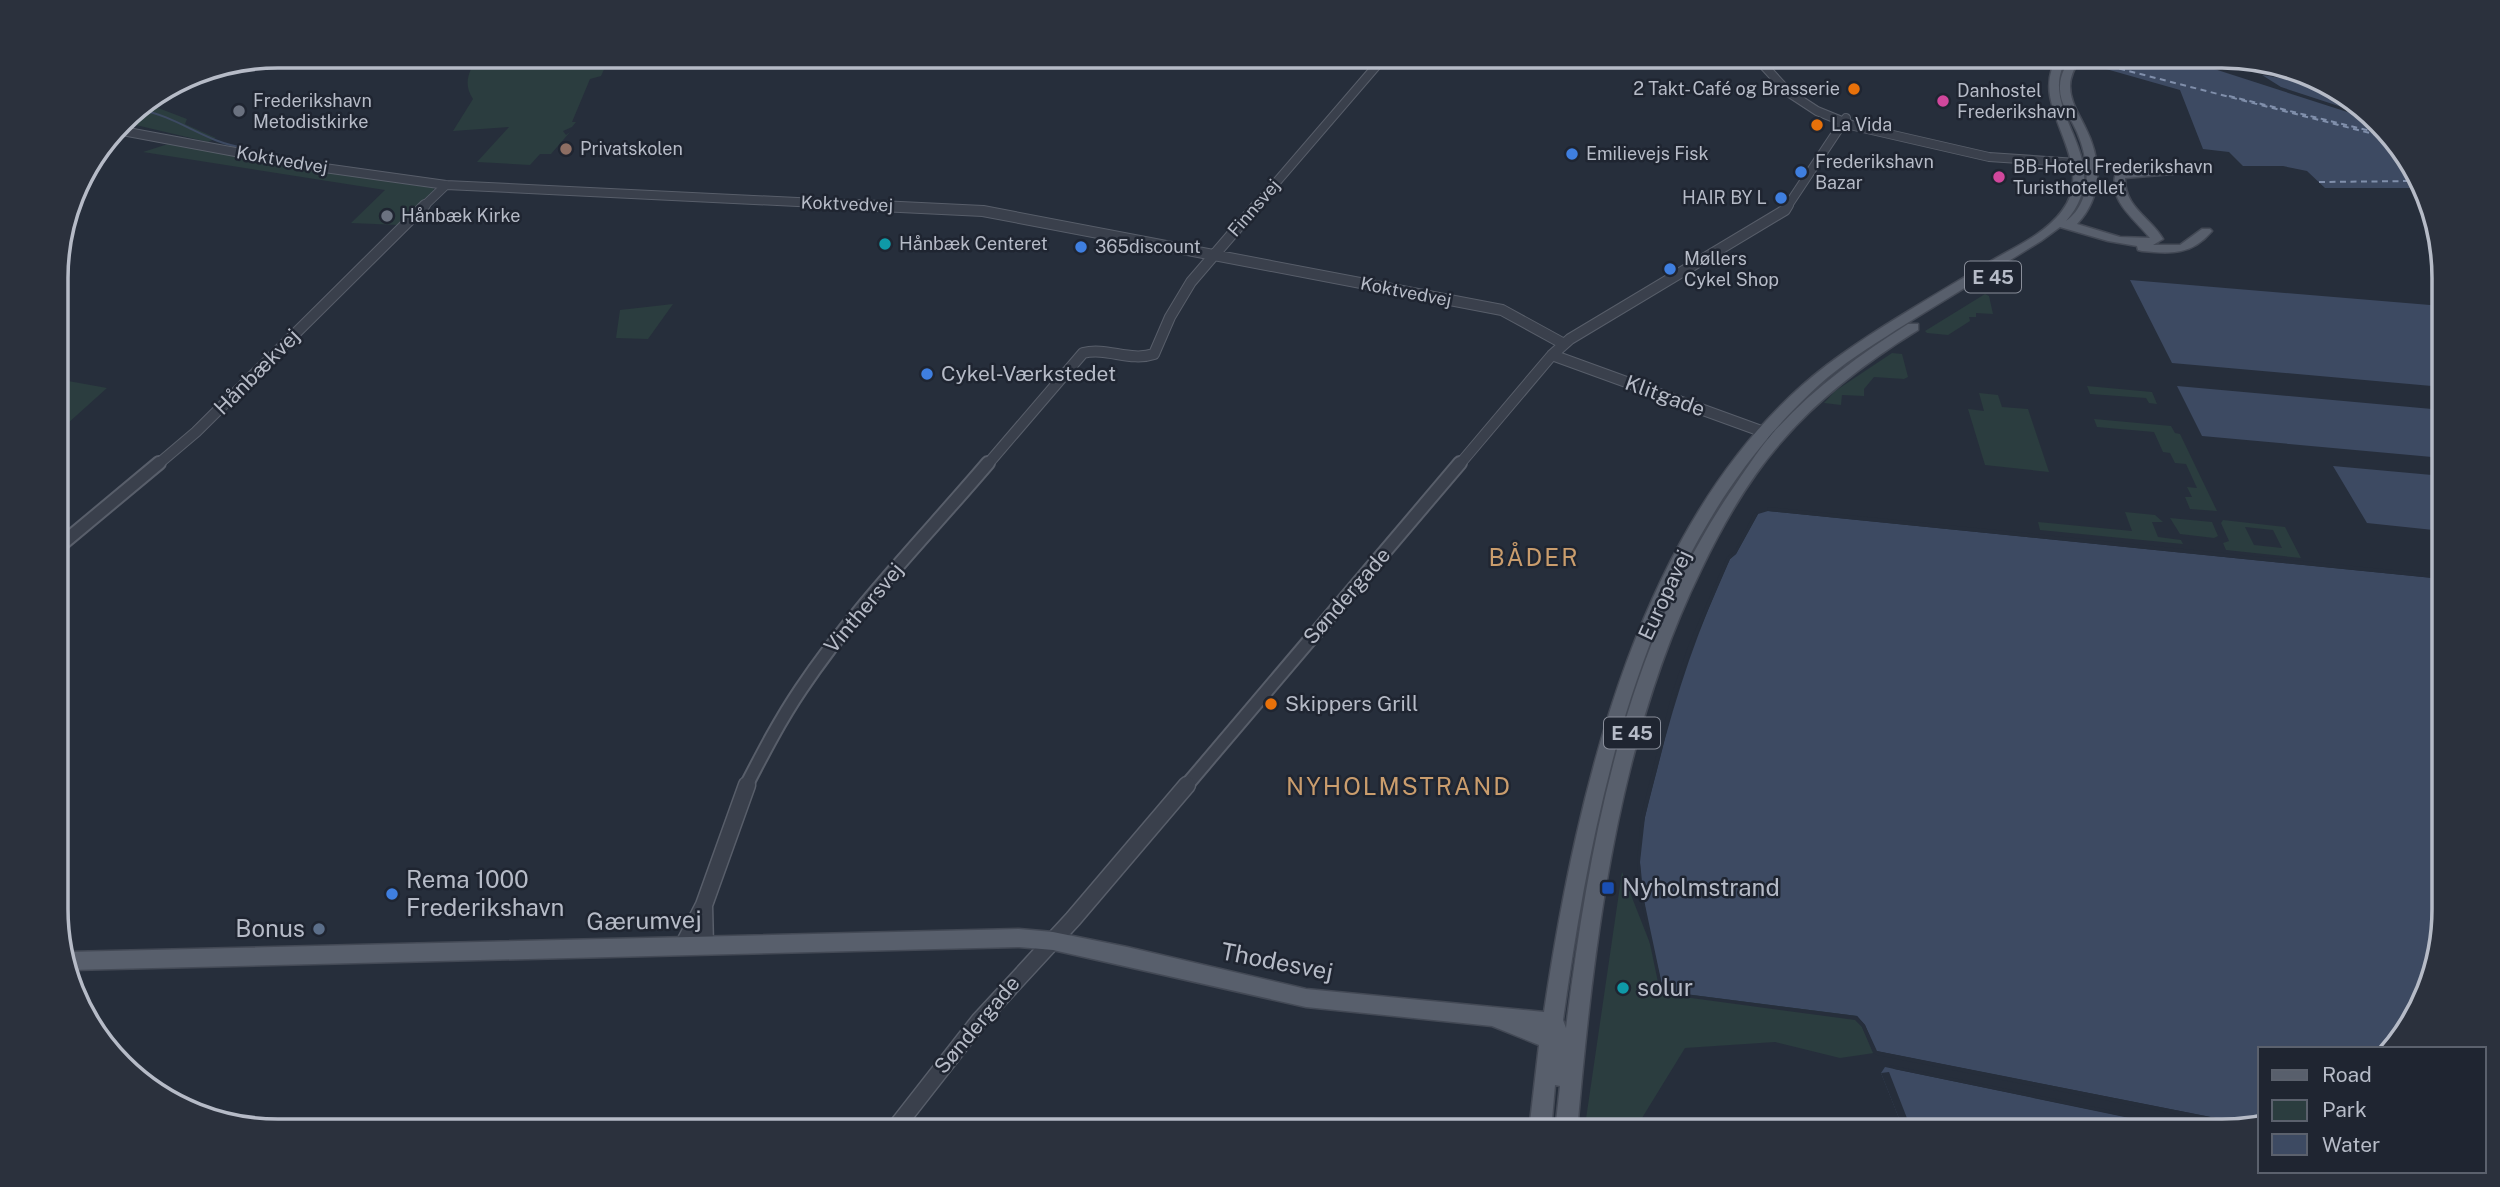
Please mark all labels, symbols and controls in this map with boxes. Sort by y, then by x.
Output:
place label: 2 Takt- Café og Brasserie [1633,78,1840,99]
place label: Danhostel Frederikshavn [1957,80,2076,122]
marker: 2 Takt- Café og Brasserie [1846,81,1862,97]
place label: Frederikshavn Metodistkirke [253,90,372,132]
marker: Danhostel Frederikshavn [1935,93,1951,109]
marker: Frederikshavn Metodistkirke [231,103,247,119]
place label: La Vida [1831,114,1892,135]
marker: La Vida [1809,117,1825,133]
place label: Privatskolen [580,138,683,159]
street label: Koktvedvej [235,141,329,178]
marker: Privatskolen [558,141,574,157]
place label: Emilievejs Fisk [1586,143,1709,164]
marker: Emilievejs Fisk [1564,146,1580,162]
place label: Frederikshavn Bazar [1815,151,1934,193]
place label: BB-Hotel Frederikshavn Turisthotellet [2013,156,2213,198]
marker: Frederikshavn Bazar [1793,164,1809,180]
marker: BB-Hotel Frederikshavn Turisthotellet [1991,169,2007,185]
street label: Finnsvej [1223,175,1284,241]
place label: HAIR BY L [1682,187,1767,208]
marker: HAIR BY L [1773,190,1789,206]
street label: Koktvedvej [800,191,894,216]
place label: Hånbæk Kirke [401,205,520,226]
marker: Hånbæk Kirke [379,208,395,224]
place label: Hånbæk Centeret [899,233,1048,254]
marker: Hånbæk Centeret [877,236,893,252]
place label: 365discount [1095,236,1201,257]
marker: 365discount [1073,239,1089,255]
place label: Møllers Cykel Shop [1684,248,1779,290]
marker: Møllers Cykel Shop [1662,261,1678,277]
road number: E 45 [1965,262,2021,292]
street label: Koktvedvej [1359,272,1453,311]
street label: Hånbækvej [208,323,305,420]
place label: Cykel-Værkstedet [941,361,1116,386]
marker: Cykel-Værkstedet [919,366,935,382]
street label: Klitgade [1622,370,1708,421]
street label: Søndergade [1298,542,1395,649]
district label: BÅDER [1489,542,1579,571]
street label: Europavej [1633,546,1696,644]
street label: Vinthersvej [819,558,908,658]
place label: Skippers Grill [1285,691,1418,716]
marker: Skippers Grill [1263,696,1279,712]
road number: E 45 [1604,718,1660,748]
district label: NYHOLMSTRAND [1286,772,1512,800]
place label: Rema 1000 Frederikshavn [406,865,564,921]
place label: Nyholmstrand [1622,873,1780,901]
marker: Nyholmstrand [1600,880,1616,896]
marker: Rema 1000 Frederikshavn [384,886,400,902]
street label: Gærumvej [586,905,702,935]
place label: Bonus [235,914,305,942]
marker: Bonus [311,921,327,937]
street label: Thodesvej [1219,936,1336,986]
street label: Søndergade [929,971,1025,1079]
place label: solur [1637,973,1693,1001]
marker: solur [1615,980,1631,996]
legend [2258,1047,2486,1173]
text: Road [2322,1062,2372,1087]
text: Park [2322,1097,2367,1122]
text: Water [2322,1132,2380,1157]

